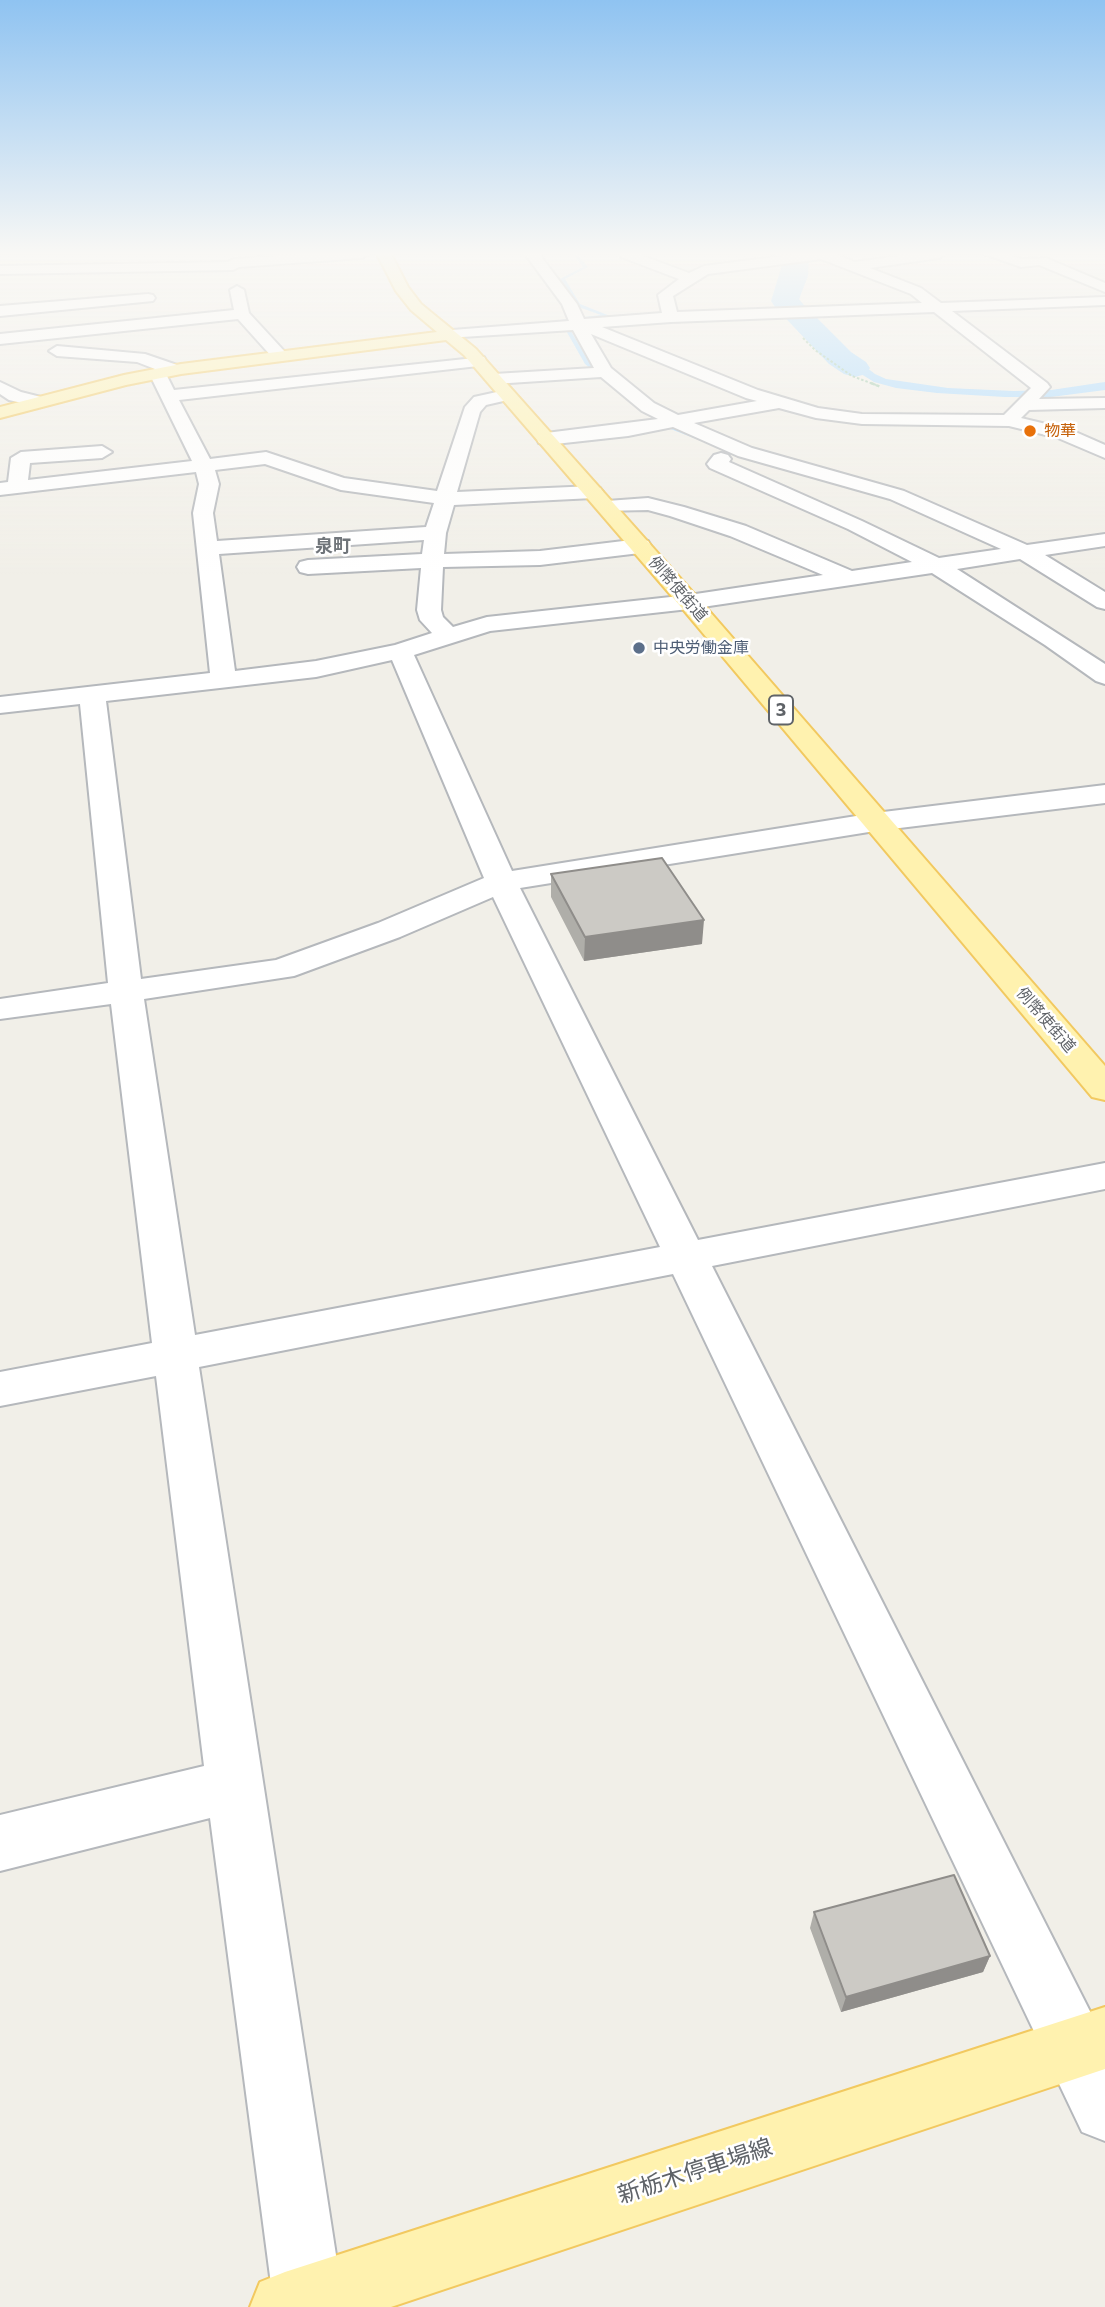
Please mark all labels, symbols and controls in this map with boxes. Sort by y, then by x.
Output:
place label: 物華 [1044,421,1076,441]
marker: 物華 [1022,423,1038,439]
district label: 泉町 [315,535,351,557]
street label: 例幣使街道 [645,553,711,625]
place label: 中央労働金庫 [653,638,749,658]
marker: 中央労働金庫 [631,640,647,656]
road number: 3 [769,696,793,724]
street label: 例幣使街道 [1013,984,1079,1056]
street label: 新栃木停車場線 [614,2133,776,2209]

